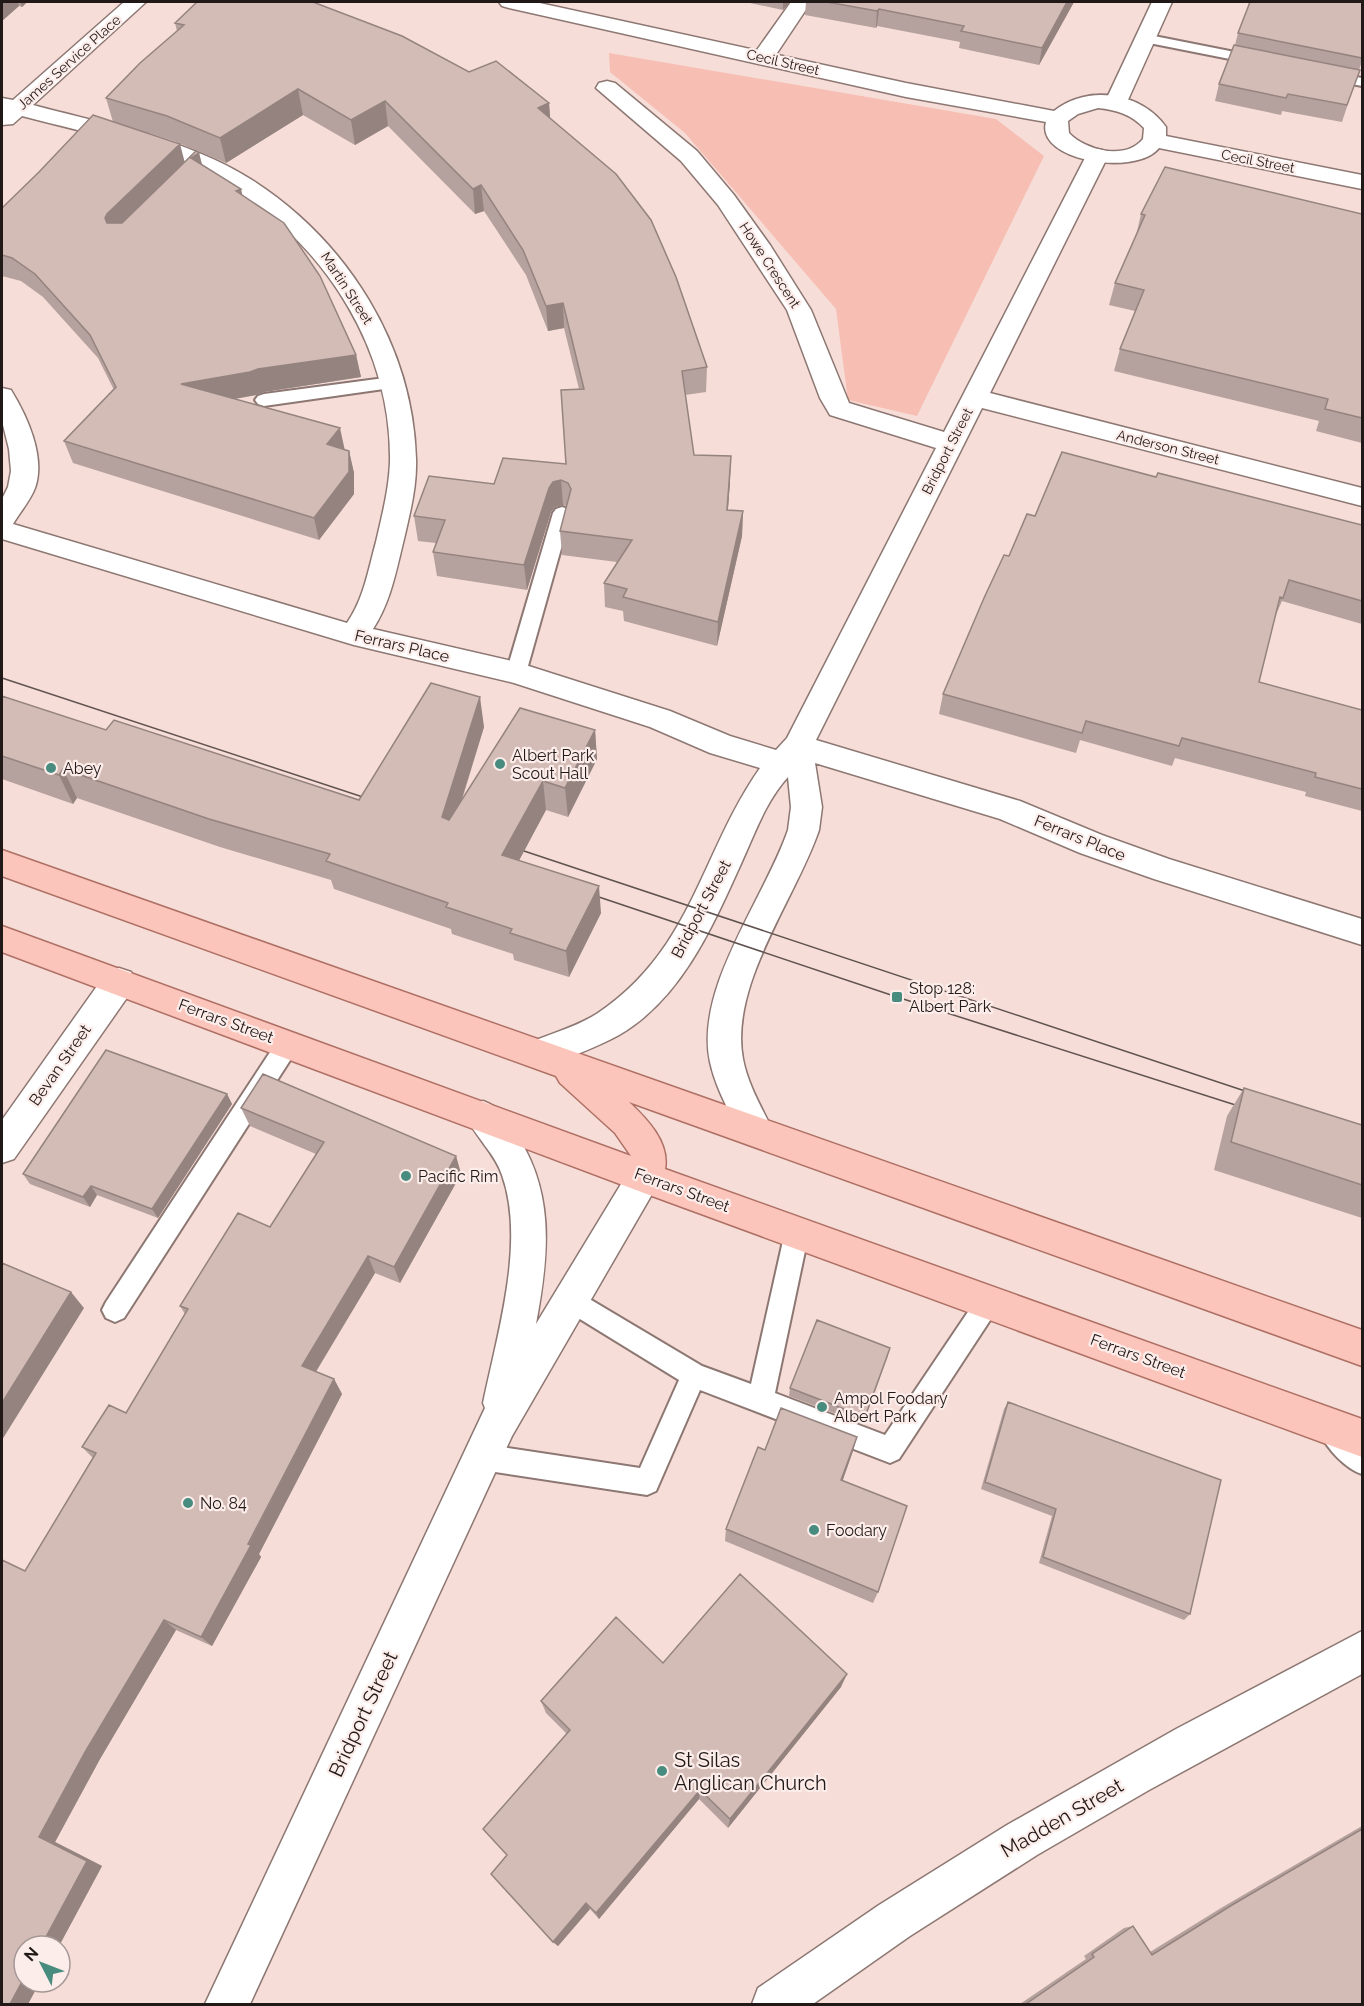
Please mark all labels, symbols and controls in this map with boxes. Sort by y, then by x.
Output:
street label: James Service Place [14,11,124,113]
street label: Cecil Street [745,46,821,78]
street label: Cecil Street [1220,146,1296,176]
street label: Howe Crescent [736,219,804,311]
street label: Martin Street [318,249,376,327]
street label: Bridport Street [918,405,976,497]
street label: Anderson Street [1115,427,1221,468]
street label: Ferrars Place [353,626,451,666]
place label: Albert Park Scout Hall [512,746,595,783]
marker: Albert Park Scout Hall [493,757,507,771]
place label: Abey [63,759,102,778]
marker: Abey [44,761,58,775]
street label: Ferrars Place [1032,811,1128,865]
street label: Bridport Street [667,856,735,961]
place label: Stop 128: Albert Park [909,979,992,1016]
marker: Stop 128: Albert Park [890,990,904,1004]
street label: Ferrars Street [176,995,277,1047]
street label: Bevan Street [25,1020,95,1109]
street label: Ferrars Street [632,1164,733,1216]
place label: Pacific Rim [418,1167,498,1186]
marker: Pacific Rim [399,1169,413,1183]
street label: Ferrars Street [1088,1330,1189,1382]
place label: Ampol Foodary Albert Park [834,1389,948,1426]
marker: Ampol Foodary Albert Park [815,1400,829,1414]
place label: No. 84 [200,1494,247,1513]
marker: No. 84 [181,1496,195,1510]
place label: Foodary [826,1521,887,1540]
marker: Foodary [807,1523,821,1537]
street label: Bridport Street [323,1647,403,1781]
place label: St Silas Anglican Church [674,1748,827,1795]
marker: St Silas Anglican Church [655,1764,669,1778]
street label: Madden Street [997,1773,1128,1863]
north arrow [12,1934,72,1994]
text: N [20,1943,42,1965]

